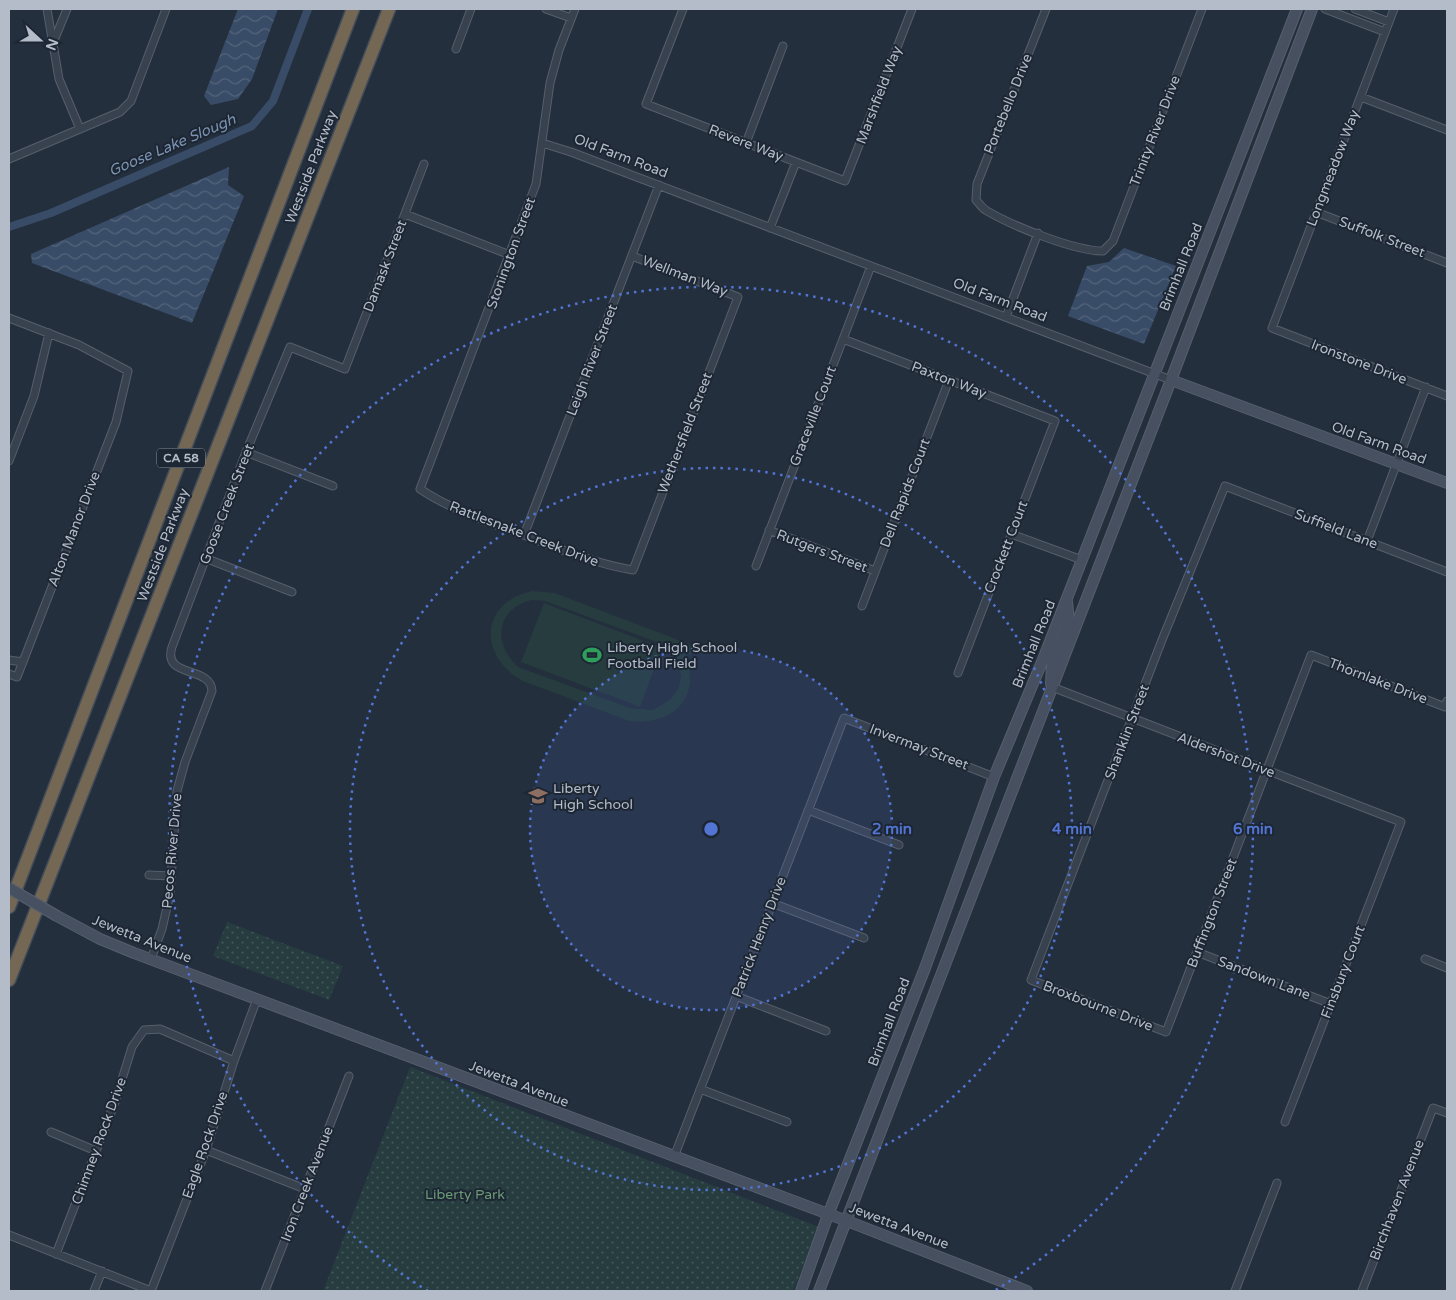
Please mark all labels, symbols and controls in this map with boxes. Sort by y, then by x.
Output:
north arrow [15,15,65,65]
text: N [42,36,62,53]
street label: Marshfield Way [853,43,906,146]
street label: Portebello Drive [980,51,1036,157]
street label: Trinity River Drive [1126,73,1184,189]
street label: Westside Parkway [282,107,341,226]
street label: Longmeadow Way [1303,107,1363,229]
water label: Goose Lake Slough [106,110,239,180]
street label: Revere Way [706,121,786,165]
street label: Old Farm Road [571,130,671,182]
street label: Stonington Street [483,194,539,311]
street label: Suffolk Street [1337,213,1428,261]
street label: Damask Street [360,217,411,314]
street label: Brimhall Road [1156,220,1206,314]
street label: Wellman Way [640,252,731,300]
street label: Old Farm Road [950,274,1050,326]
street label: Leigh River Street [563,301,621,418]
street label: Ironstone Drive [1309,336,1409,388]
street label: Paxton Way [909,358,989,402]
street label: Graceville Court [786,363,840,468]
street label: Wethersfield Street [654,370,716,496]
street label: Old Farm Road [1329,418,1429,468]
street label: Dell Rapids Court [876,435,934,550]
street label: Goose Creek Street [196,441,258,567]
road number: CA 58 [157,448,205,468]
street label: Alton Manor Drive [44,469,104,589]
street label: Westside Parkway [134,485,193,604]
street label: Rattlesnake Creek Drive [447,498,601,570]
street label: Crockett Court [981,498,1032,596]
street label: Suffield Lane [1292,505,1380,553]
street label: Rutgers Street [774,526,871,576]
street label: Brimhall Road [1009,597,1059,691]
place label: Liberty High School Football Field [607,639,737,672]
sports icon: Liberty High School Football Field [581,644,603,666]
street label: Thornlake Drive [1326,654,1430,708]
street label: Shanklin Street [1101,682,1153,782]
street label: Invermay Street [867,720,971,774]
street label: Aldershot Drive [1175,729,1277,781]
place label: Liberty High School [553,780,633,813]
school or university icon: Liberty High School [527,785,549,807]
street label: Pecos River Drive [158,793,186,909]
centre of rings [702,820,720,838]
text: 2 min [872,820,912,838]
text: 4 min [1052,820,1092,838]
text: 6 min [1233,820,1273,838]
street label: Buffington Street [1183,855,1241,970]
street label: Patrick Henry Drive [728,874,790,1000]
street label: Jewetta Avenue [90,911,194,967]
street label: Finsbury Court [1317,923,1369,1021]
street label: Sandown Lane [1215,953,1313,1004]
street label: Brimhall Road [864,975,914,1069]
street label: Broxbourne Drive [1041,977,1155,1035]
street label: Jewetta Avenue [467,1057,571,1111]
street label: Chimney Rock Drive [68,1075,130,1207]
street label: Eagle Rock Drive [179,1089,231,1201]
street label: Iron Creek Avenue [277,1124,337,1244]
street label: Birchhaven Avenue [1366,1137,1428,1263]
park label: Liberty Park [425,1186,505,1203]
street label: Jewetta Avenue [847,1199,951,1253]

